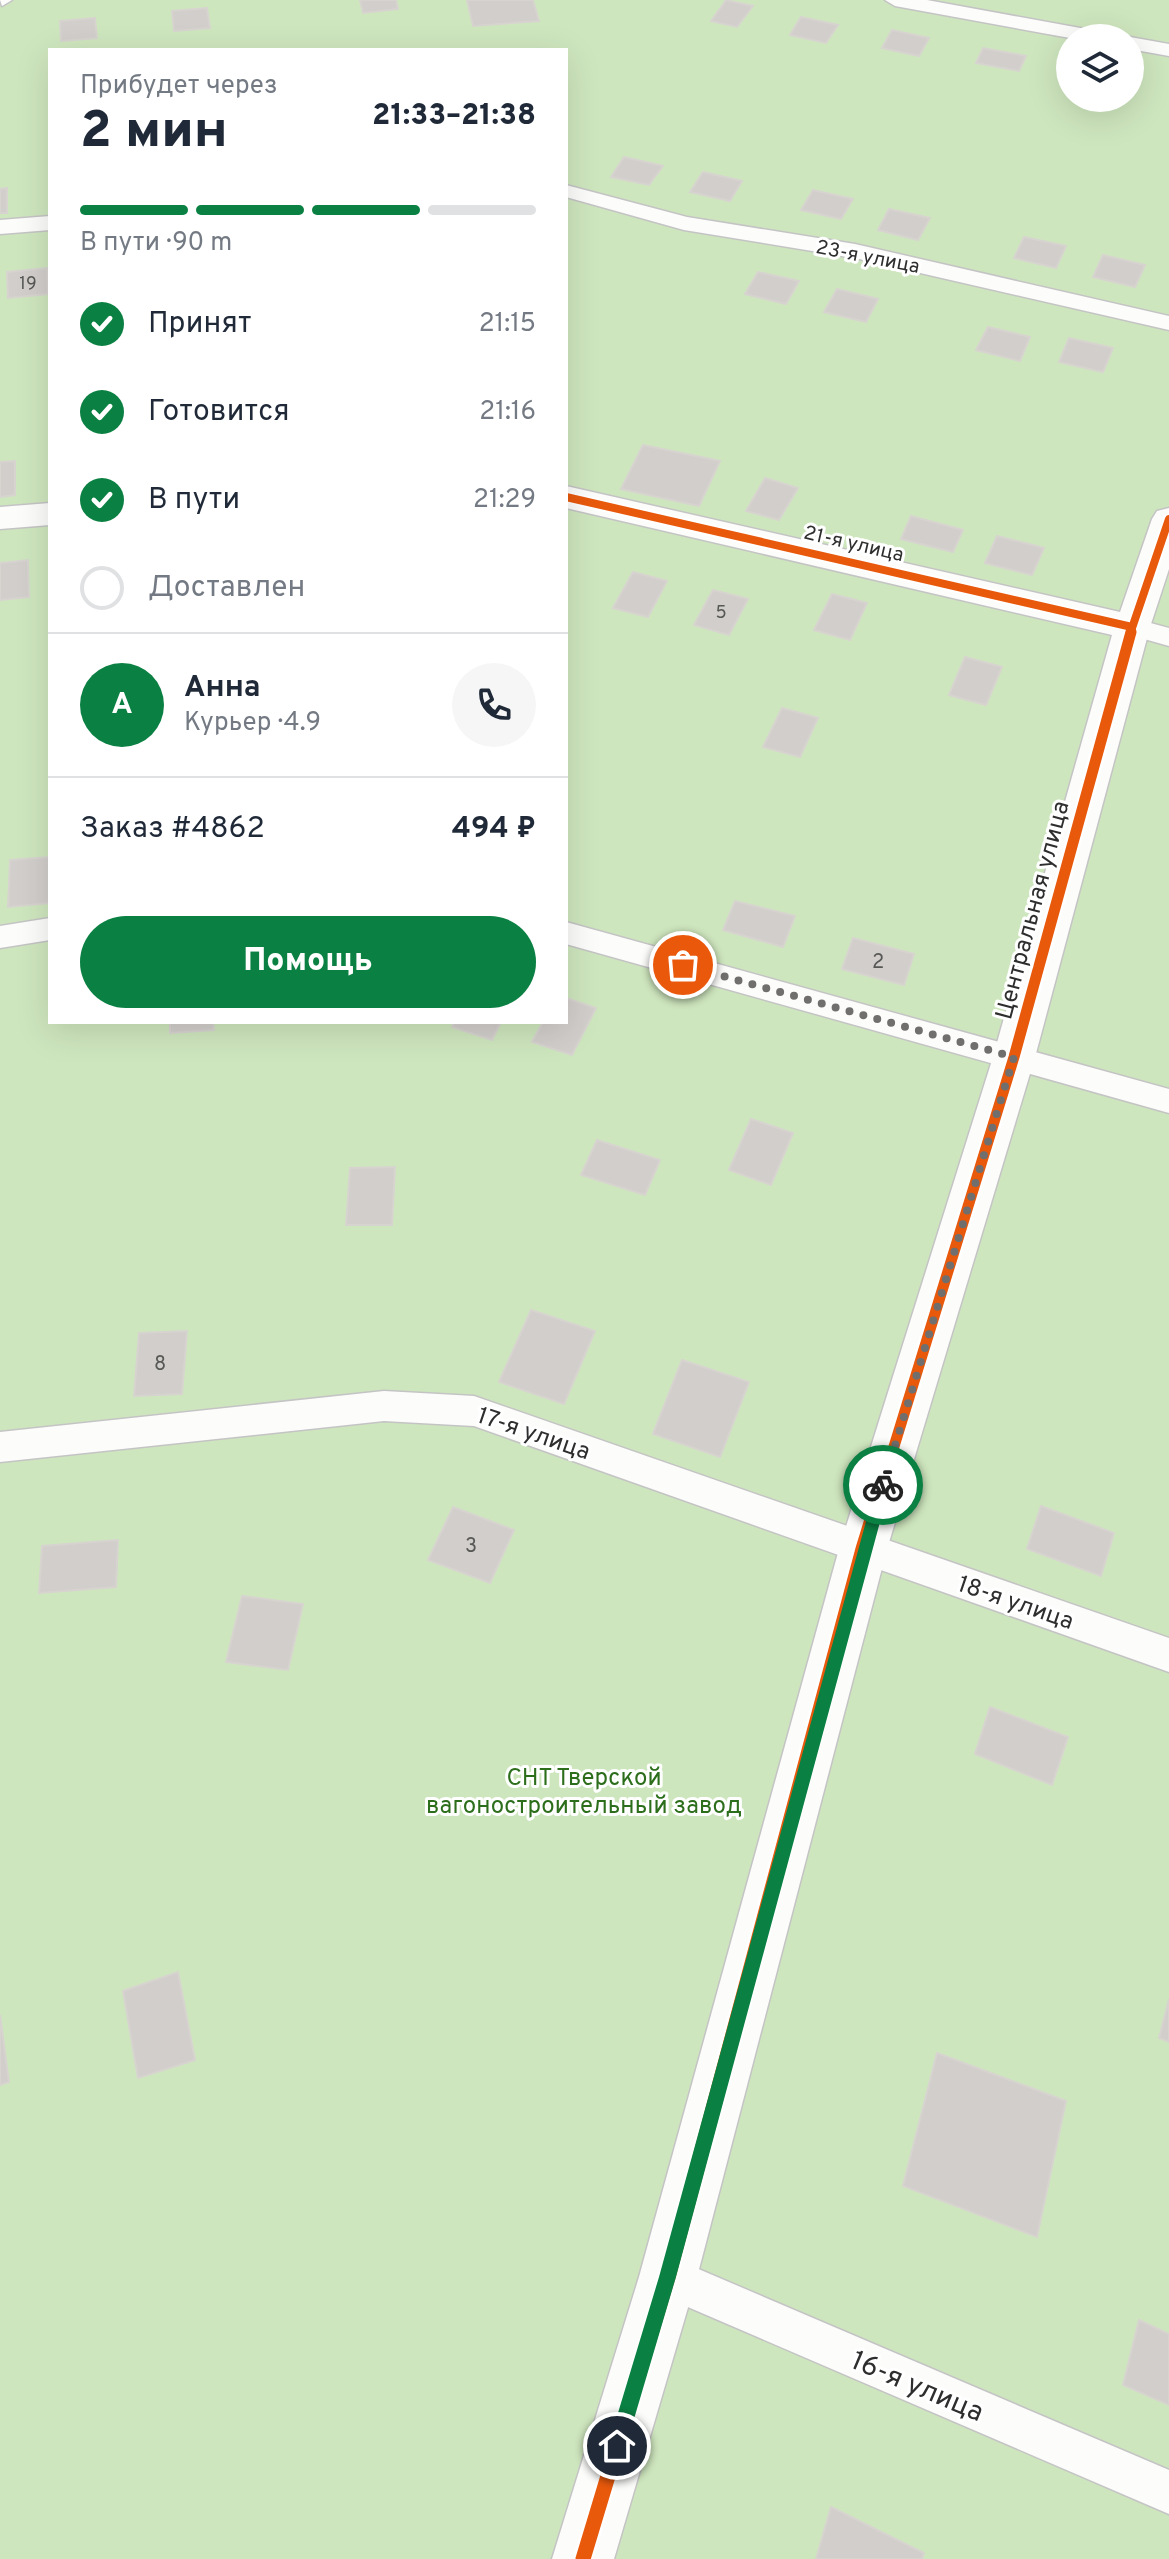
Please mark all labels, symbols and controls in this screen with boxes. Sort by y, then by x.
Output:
map controls [1056,24,1144,112]
button: layers [1056,24,1144,112]
text: Прибудет через [80,70,278,103]
text: 21:33–21:38 [372,98,536,135]
text: 2 мин [80,100,228,166]
text: В пути · 90 m [80,227,232,260]
street label: 23-я улица [813,235,922,281]
house number: 19 [19,273,37,296]
icon: check [80,302,124,346]
text: Принят [148,306,252,343]
text: 21:15 [479,308,536,341]
icon: check [80,390,124,434]
text: Готовится [148,394,290,431]
text: 21:16 [479,396,536,429]
icon: check [80,478,124,522]
text: В пути [148,482,240,519]
text: 21:29 [473,484,536,517]
street label: 21-я улица [801,521,906,569]
text: Доставлен [148,570,305,607]
house number: 5 [715,602,727,625]
button: phone [452,663,536,747]
text: Анна [184,670,261,707]
text: А [111,687,133,724]
text: Курьер · 4.9 [184,707,321,740]
street label: Центральная улица [990,798,1078,1023]
text: Заказ #4862 [80,811,265,848]
text: 494 ₽ [452,811,536,848]
button: Помощь [80,916,536,1008]
pin [649,931,717,999]
icon: bag [661,943,705,987]
house number: 2 [872,950,884,976]
house number: 8 [154,1352,166,1378]
street label: 17-я улица [473,1402,594,1468]
courier [843,1445,923,1525]
icon: bike [861,1463,905,1507]
house number: 3 [465,1534,477,1560]
street label: 18-я улица [953,1570,1077,1638]
park label: СНТ Тверской вагоностроительный завод [426,1764,742,1822]
street label: 16-я улица [845,2344,989,2432]
pin [583,2412,651,2480]
icon: home [595,2424,639,2468]

